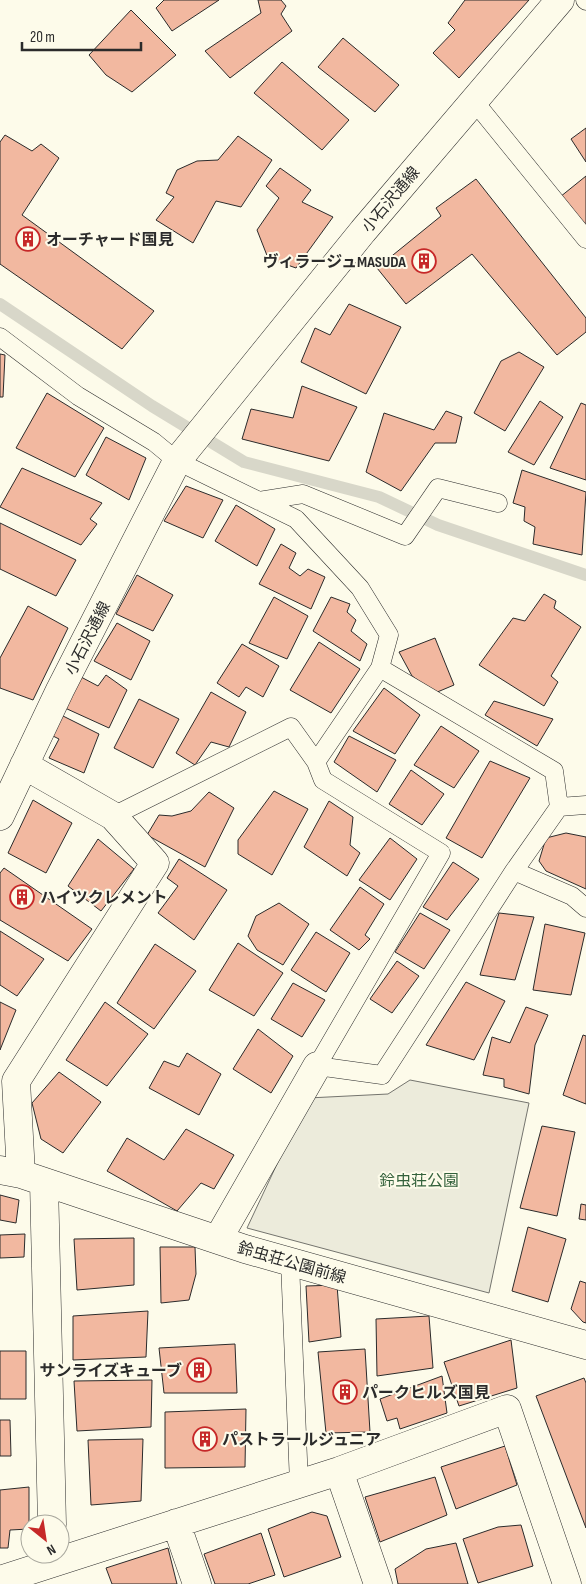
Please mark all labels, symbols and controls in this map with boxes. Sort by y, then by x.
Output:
scale bar [22,20,141,52]
text: 20 m [30,28,55,47]
street label: 小石沢通線 [358,163,424,237]
building icon: オーチャード国見 [15,226,41,252]
place label: オーチャード国見 [46,231,174,250]
building icon: ヴィラージュMASUDA [411,248,437,274]
place label: ヴィラージュMASUDA [263,253,406,272]
street label: 小石沢通線 [62,599,115,679]
building icon: ハイツクレメント [9,884,35,910]
place label: ハイツクレメント [40,889,168,908]
park label: 鈴虫荘公園 [379,1172,459,1191]
street label: 鈴虫荘公園前線 [235,1239,348,1288]
building icon: サンライズキューブ [186,1357,212,1383]
place label: サンライズキューブ [39,1362,182,1381]
building icon: パークヒルズ国見 [332,1379,358,1405]
place label: パークヒルズ国見 [362,1384,490,1403]
building icon: パストラールジュニア [192,1426,218,1452]
place label: パストラールジュニア [222,1431,381,1450]
north arrow [20,1514,70,1564]
text: N [44,1541,59,1559]

